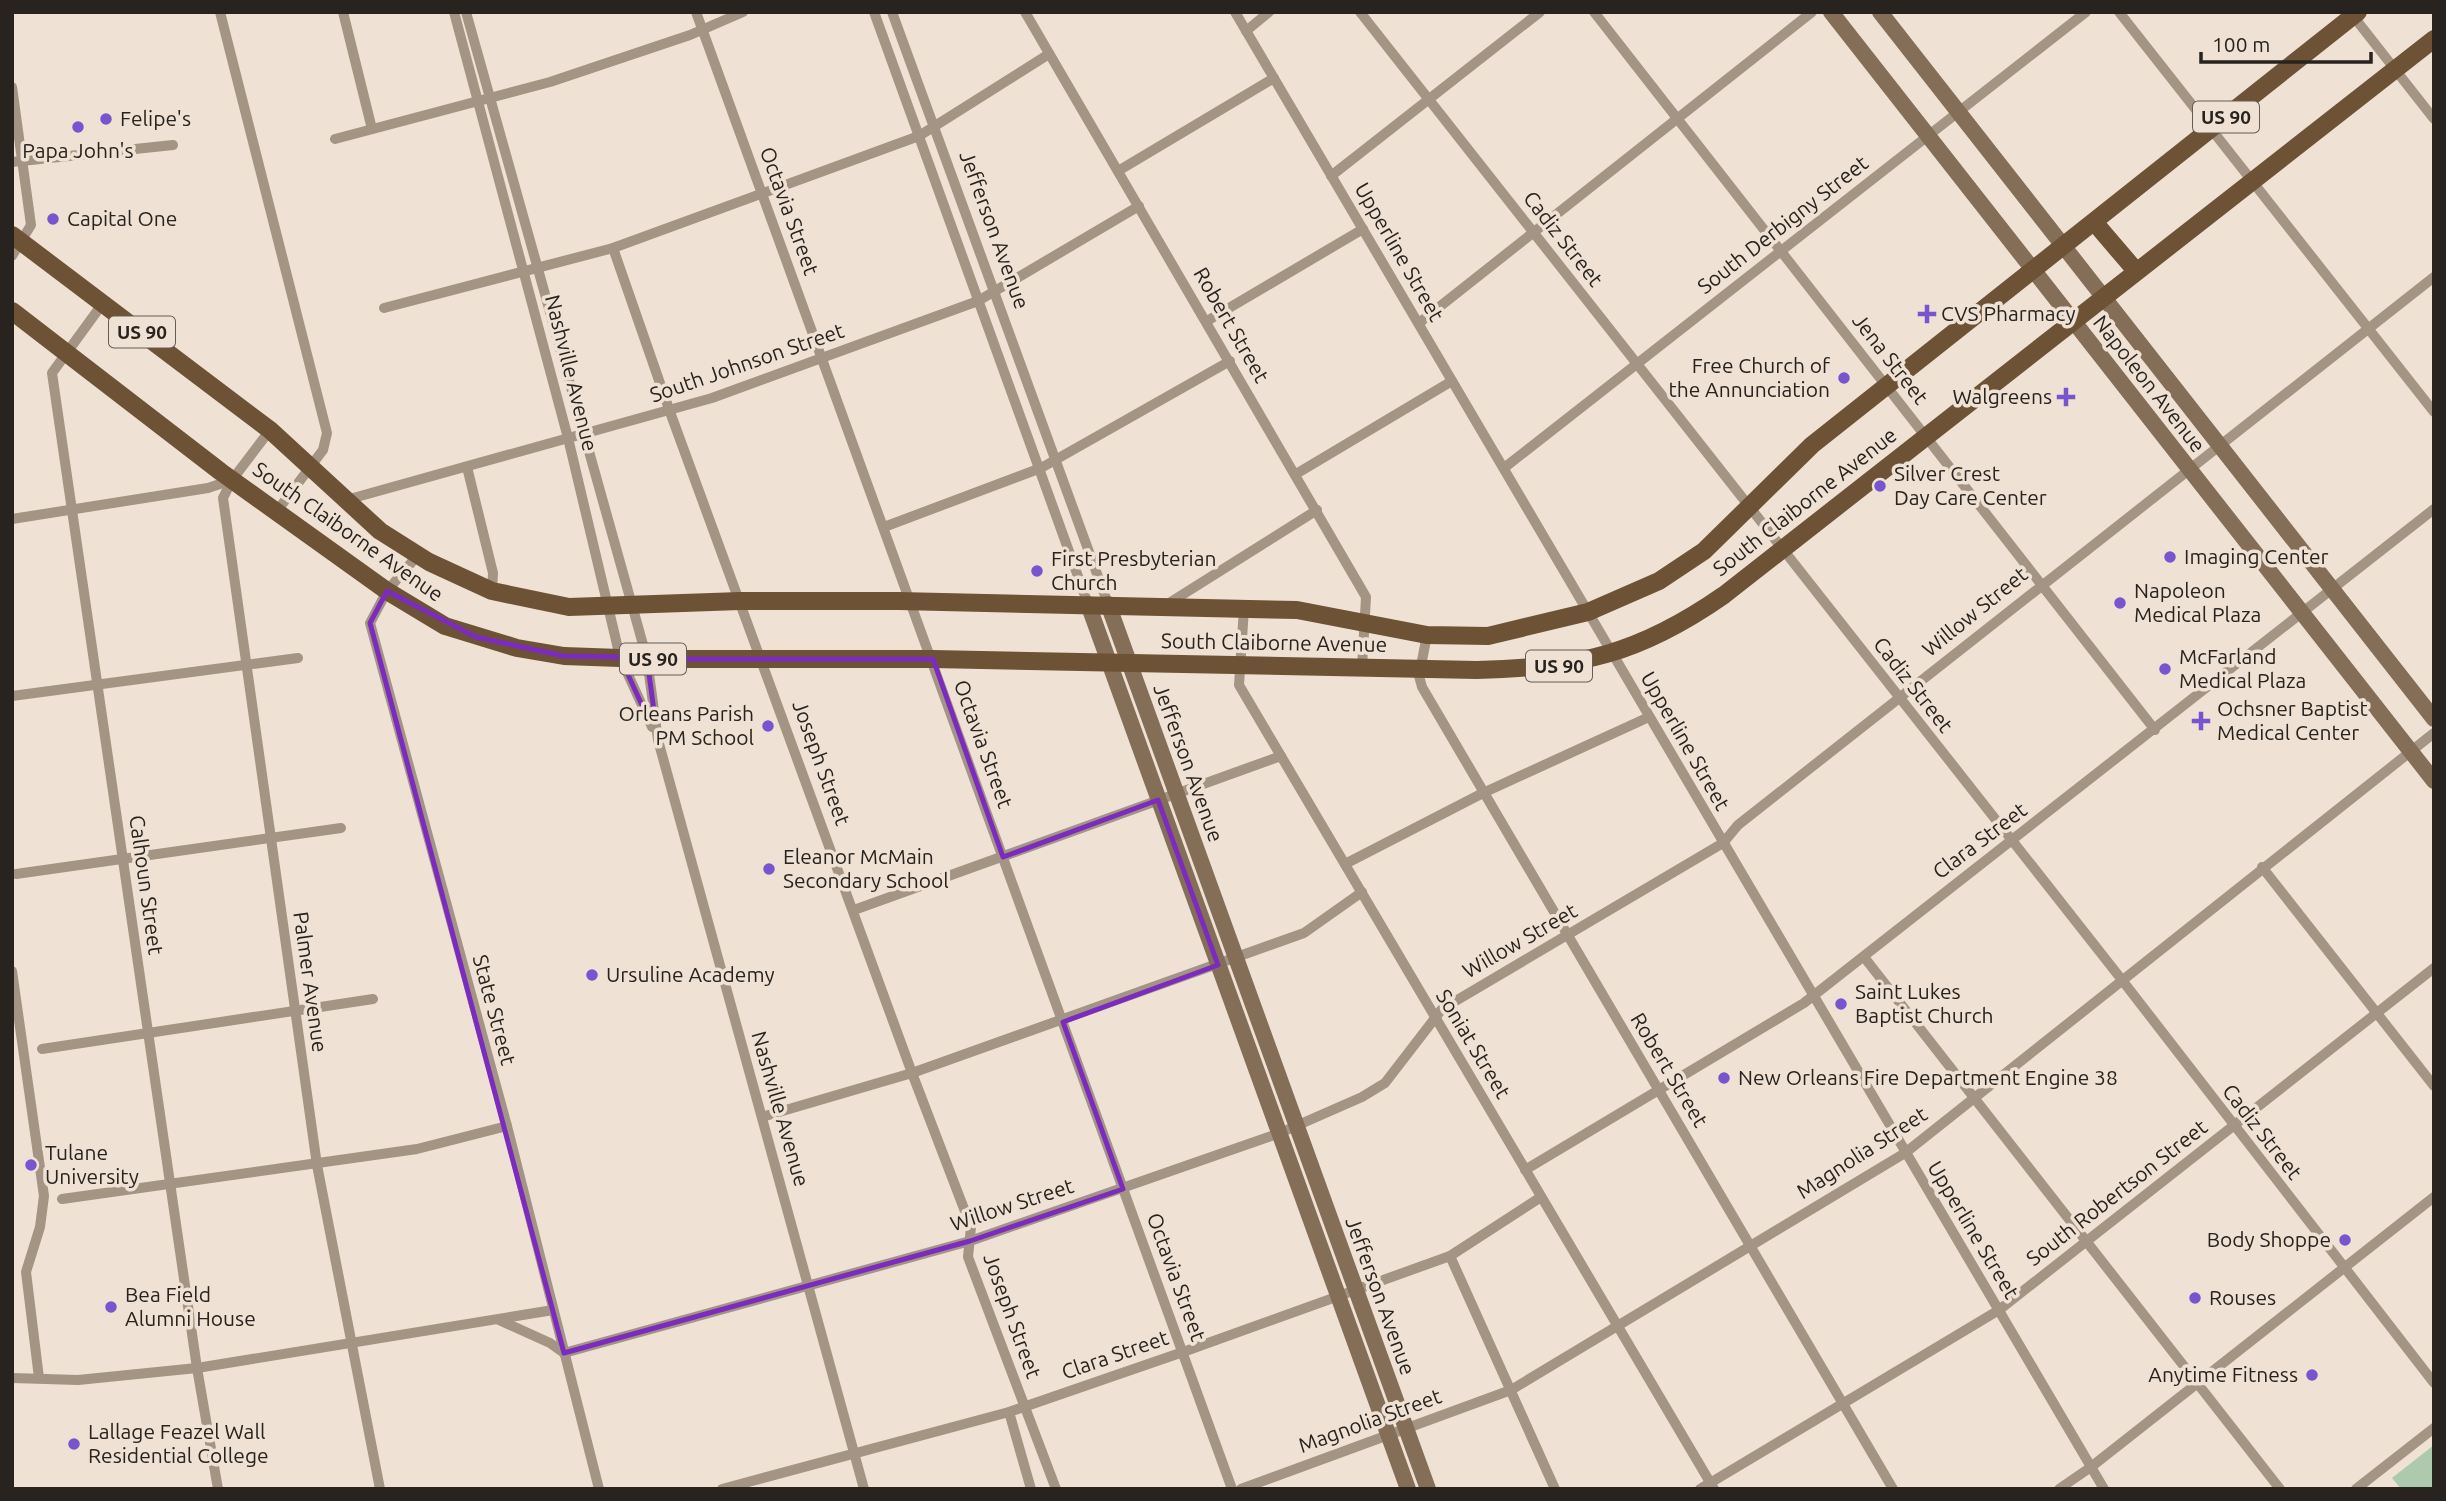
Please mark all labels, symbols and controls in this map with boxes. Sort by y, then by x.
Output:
scale bar [2201,21,2371,65]
text: 100 m [2212,32,2270,56]
road number: US 90 [2193,102,2259,132]
place label: Felipe's [120,106,191,130]
marker: Felipe's [98,111,114,127]
marker: Papa John's [70,119,86,135]
place label: Papa John's [22,138,134,162]
street label: Octavia Street [756,143,824,278]
street label: Jefferson Avenue [955,147,1035,312]
street label: South Derbigny Street [1692,150,1872,298]
street label: Upperline Street [1350,178,1449,325]
street label: Cadiz Street [1519,186,1608,291]
place label: Capital One [67,206,177,230]
marker: Capital One [45,211,61,227]
street label: Robert Street [1189,263,1274,386]
street label: Nashville Avenue [541,292,603,453]
place label: CVS Pharmacy [1941,301,2076,325]
marker: CVS Pharmacy [1919,306,1935,322]
street label: Jena Street [1848,308,1934,408]
street label: Napoleon Avenue [2089,310,2211,457]
road number: US 90 [109,316,175,348]
street label: South Johnson Street [646,318,847,407]
place label: Free Church of the Annunciation [1668,353,1831,401]
marker: Free Church of the Annunciation [1836,370,1852,386]
place label: Walgreens [1952,384,2052,408]
marker: Walgreens [2058,389,2074,405]
street label: South Claiborne Avenue [1708,422,1901,580]
street label: South Claiborne Avenue [249,456,448,606]
place label: Silver Crest Day Care Center [1894,461,2047,509]
marker: Silver Crest Day Care Center [1872,478,1888,494]
place label: Imaging Center [2184,544,2329,568]
place label: First Presbyterian Church [1051,546,1217,594]
marker: Imaging Center [2162,549,2178,565]
street label: Willow Street [1917,562,2032,661]
marker: First Presbyterian Church [1029,563,1045,579]
place label: Napoleon Medical Plaza [2134,578,2261,626]
marker: Napoleon Medical Plaza [2112,595,2128,611]
street label: South Claiborne Avenue [1161,628,1387,656]
street label: Cadiz Street [1869,632,1958,737]
road number: US 90 [620,644,686,674]
place label: McFarland Medical Plaza [2179,644,2306,692]
road number: US 90 [1526,650,1592,681]
marker: McFarland Medical Plaza [2157,661,2173,677]
street label: Upperline Street [1636,667,1735,814]
street label: Octavia Street [950,676,1018,811]
street label: Jefferson Avenue [1149,680,1229,845]
place label: Ochsner Baptist Medical Center [2217,696,2368,744]
street label: Joseph Street [788,697,856,828]
place label: Orleans Parish PM School [619,701,754,749]
marker: Ochsner Baptist Medical Center [2191,711,2211,731]
marker: Orleans Parish PM School [760,718,776,734]
street label: Clara Street [1928,797,2031,883]
street label: Calhoun Street [125,813,169,956]
place label: Eleanor McMain Secondary School [783,844,949,892]
marker: Eleanor McMain Secondary School [761,861,777,877]
street label: Willow Street [1458,898,1581,983]
street label: Palmer Avenue [289,910,333,1054]
street label: State Street [469,952,521,1068]
place label: Ursuline Academy [606,962,775,986]
marker: Ursuline Academy [584,967,600,983]
place label: Saint Lukes Baptist Church [1855,979,1994,1027]
street label: Soniat Street [1432,985,1516,1102]
marker: Saint Lukes Baptist Church [1833,996,1849,1012]
street label: Robert Street [1626,1008,1713,1131]
street label: Nashville Avenue [747,1028,815,1189]
place label: New Orleans Fire Department Engine 38 [1738,1065,2118,1089]
marker: New Orleans Fire Department Engine 38 [1716,1070,1732,1086]
street label: Cadiz Street [2218,1079,2307,1184]
street label: Magnolia Street [1792,1101,1931,1203]
street label: South Robertson Street [2021,1114,2211,1270]
place label: Tulane University [45,1140,139,1188]
street label: Upperline Street [1923,1156,2024,1303]
marker: Tulane University [23,1157,39,1173]
street label: Willow Street [947,1173,1076,1235]
street label: Octavia Street [1143,1209,1211,1344]
street label: Jefferson Avenue [1341,1213,1421,1378]
place label: Body Shoppe [2207,1227,2331,1251]
marker: Body Shoppe [2337,1232,2353,1248]
street label: Joseph Street [979,1250,1047,1381]
place label: Bea Field Alumni House [125,1282,256,1330]
place label: Rouses [2209,1285,2276,1309]
marker: Rouses [2187,1290,2203,1306]
marker: Bea Field Alumni House [103,1299,119,1315]
street label: Clara Street [1058,1325,1171,1384]
place label: Anytime Fitness [2148,1362,2298,1386]
marker: Anytime Fitness [2304,1367,2320,1383]
street label: Magnolia Street [1295,1383,1444,1457]
place label: Lallage Feazel Wall Residential College [88,1419,269,1467]
marker: Lallage Feazel Wall Residential College [66,1436,82,1452]

